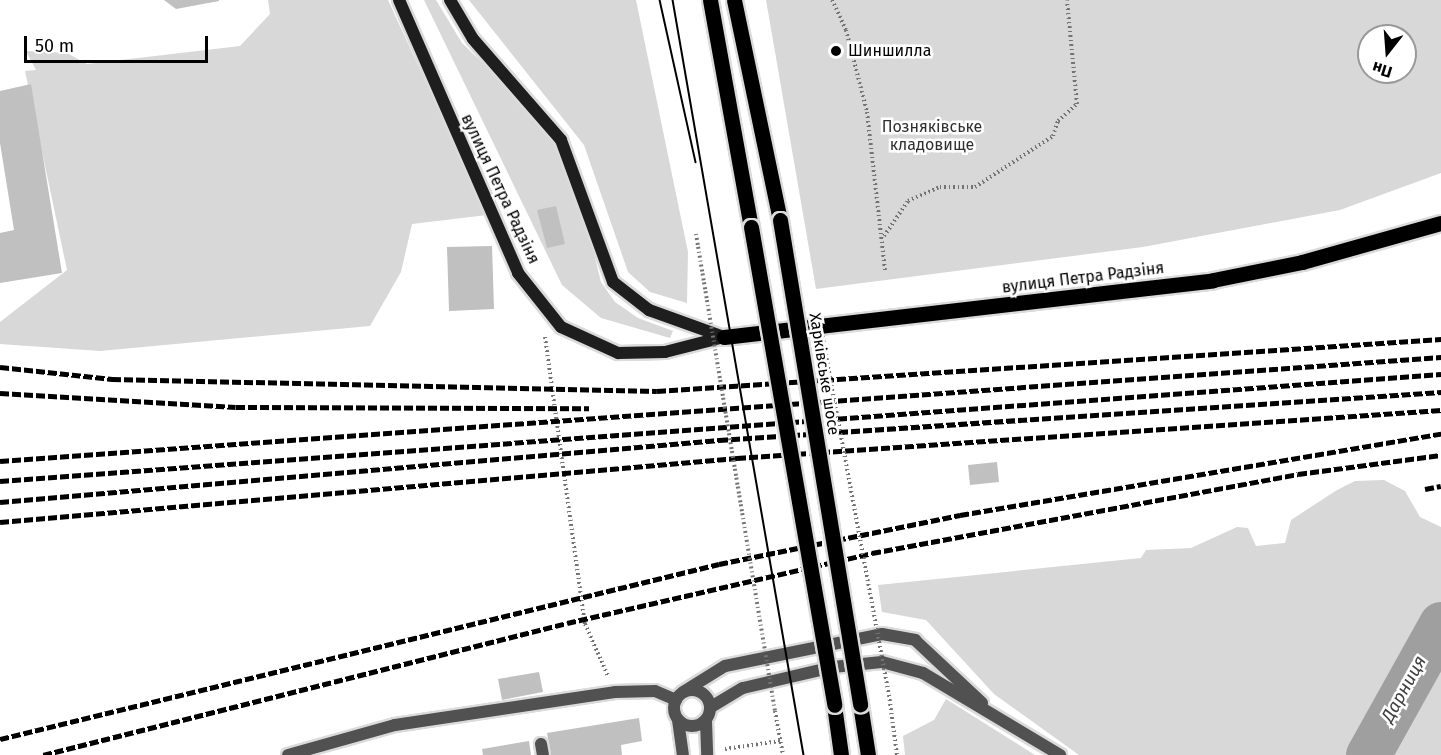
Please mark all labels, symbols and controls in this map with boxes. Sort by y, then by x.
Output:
scale bar [27,24,212,62]
north arrow [1357,24,1417,84]
text: 50 m [35,35,74,57]
place label: Шиншилла [848,41,931,61]
marker: Шиншилла [829,44,843,58]
text: Пн [1370,58,1395,82]
street label: вулиця Петра Радзіня [457,111,543,267]
park label: Позняківське кладовище [882,117,982,155]
street label: вулиця Петра Радзіня [1001,259,1165,297]
street label: Харківське шосе [805,311,843,437]
water label: Дарниця [1377,652,1431,726]

